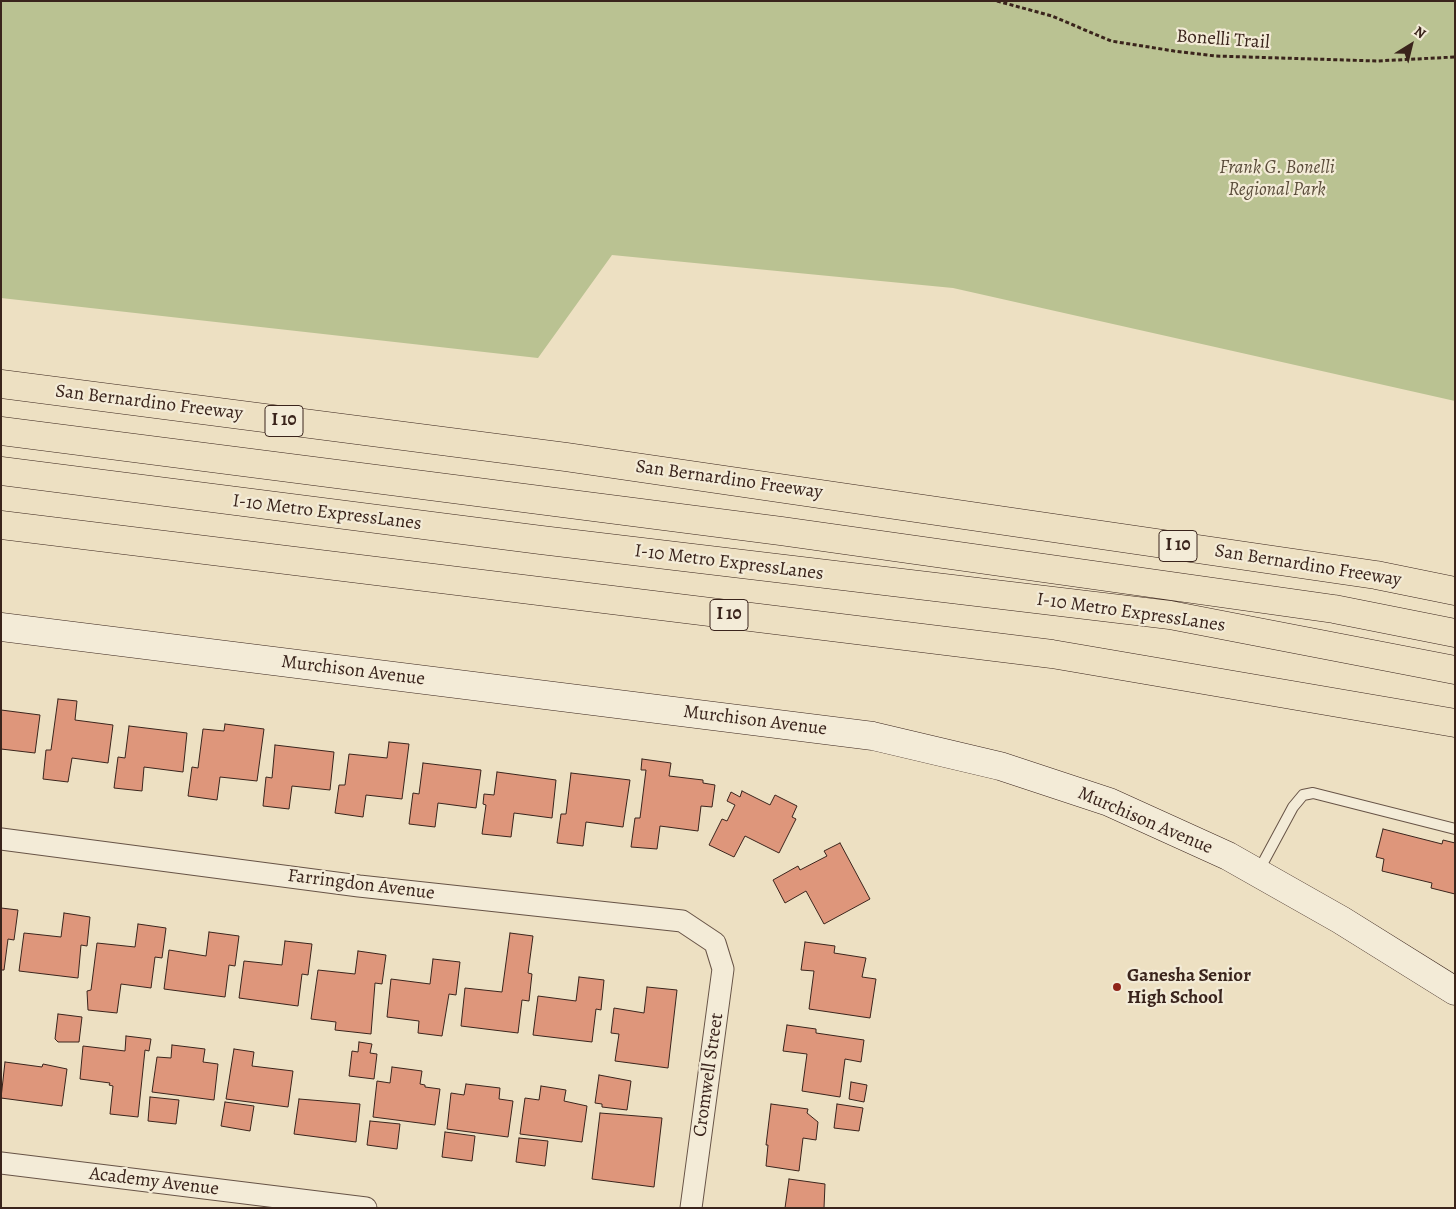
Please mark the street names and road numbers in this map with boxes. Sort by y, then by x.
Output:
street label: Bonelli Trail [1175,25,1271,55]
street label: San Bernardino Freeway [54,380,244,426]
road number: I 10 [265,406,303,436]
street label: San Bernardino Freeway [634,456,824,504]
street label: I-10 Metro ExpressLanes [231,490,423,536]
road number: I 10 [1159,530,1197,562]
street label: I-10 Metro ExpressLanes [633,540,825,586]
street label: San Bernardino Freeway [1213,540,1403,592]
street label: I-10 Metro ExpressLanes [1035,588,1227,638]
road number: I 10 [710,600,748,630]
street label: Murchison Avenue [280,651,426,691]
street label: Murchison Avenue [682,701,828,741]
street label: Murchison Avenue [1074,782,1216,860]
street label: Farringdon Avenue [286,865,436,905]
street label: Cromwell Street [689,1012,729,1138]
street label: Academy Avenue [88,1163,220,1201]

